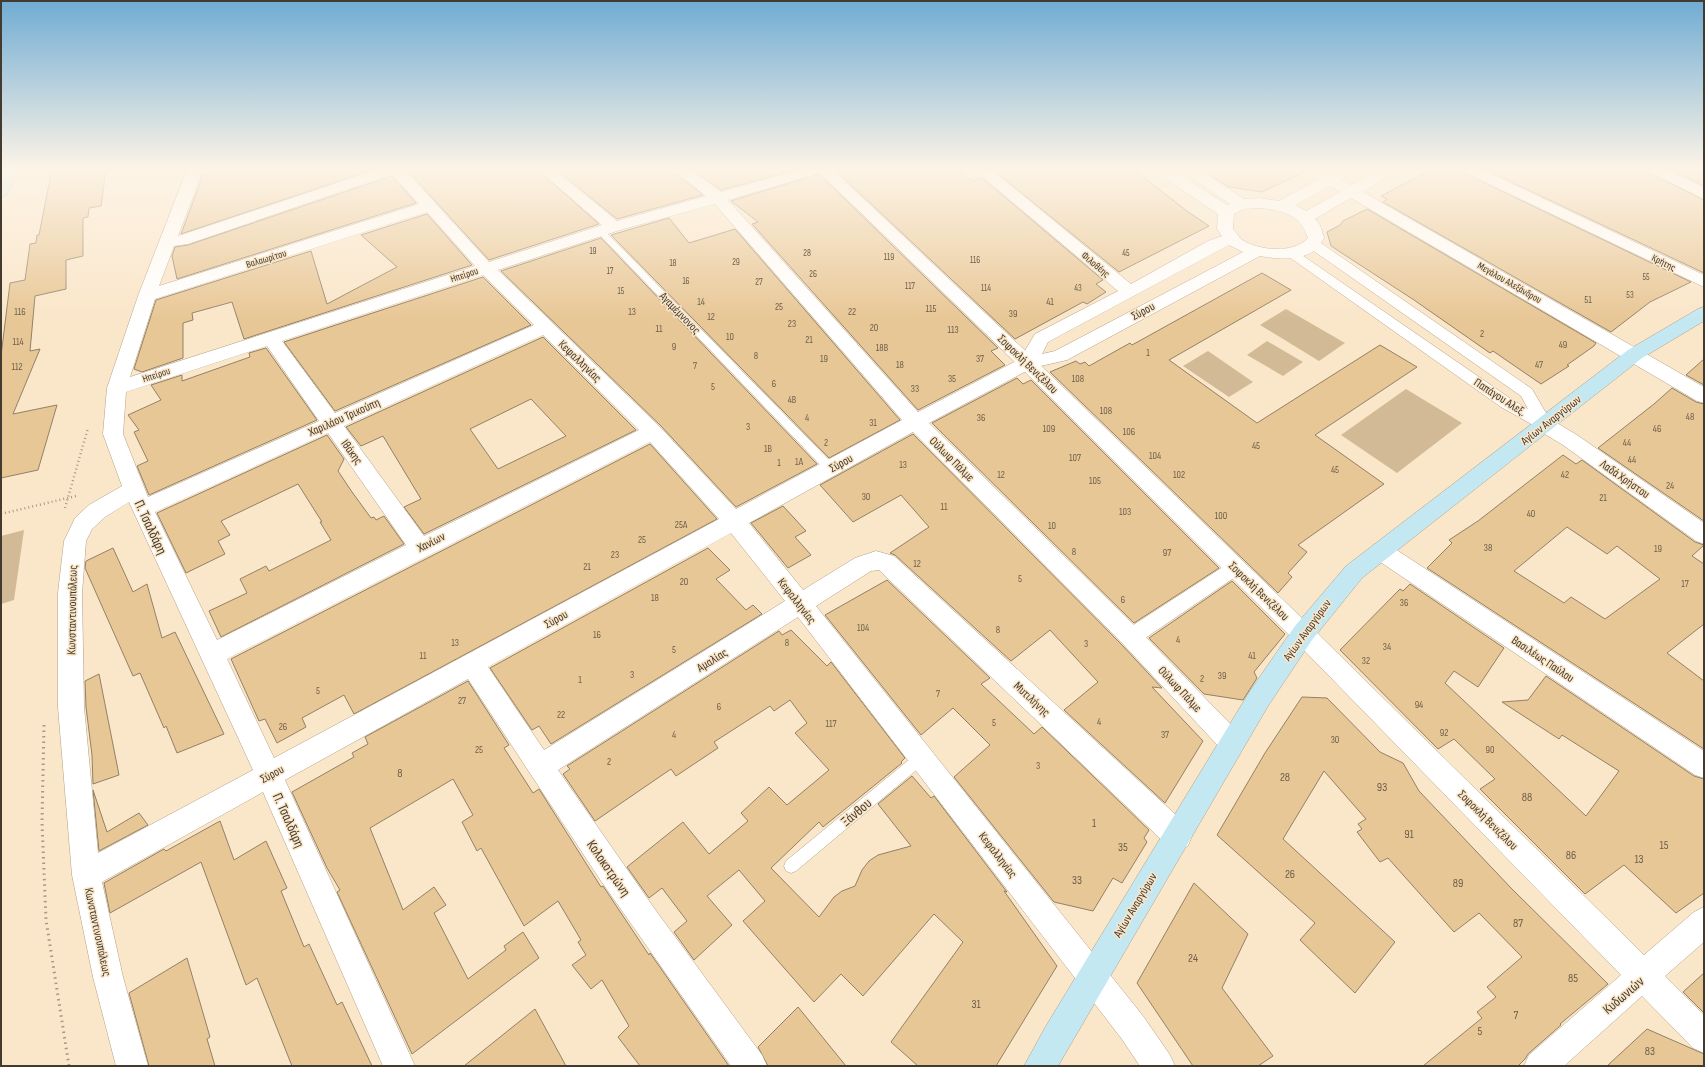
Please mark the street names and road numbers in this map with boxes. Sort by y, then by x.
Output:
street label: Βαλαωρίτου [245,247,288,271]
street label: Φιλοθέης [1079,249,1112,280]
street label: Κρήτης [1650,252,1678,274]
street label: Μεγάλου Αλεξάνδρου [1475,260,1544,306]
street label: Ηπείρου [449,265,480,285]
street label: Αγαμέμνονος [655,288,704,338]
street label: Σύρου [1129,299,1158,324]
street label: Σοφοκλή Βενιζέλου [994,332,1061,397]
street label: Κεφαλληνίας [555,337,605,386]
street label: Ηπείρου [141,365,172,385]
street label: Παπάγου Αλεξ. [1471,375,1529,420]
street label: Αγίων Αναργύρων [1517,392,1585,449]
street label: Χαριλάου Τρικούπη [305,395,382,440]
street label: Ούλωφ Πάλμε [926,434,978,485]
street label: Ιθάκης [338,437,366,468]
street label: Σύρου [827,451,856,476]
street label: Λαδά Χρήστου [1596,456,1652,502]
street label: Π. Τσαλδάρη [131,497,171,557]
street label: Χανίων [414,529,448,556]
street label: Σοφοκλή Βενιζέλου [1225,559,1292,624]
street label: Κωνσταντινουπόλεως [64,565,81,655]
street label: Κεφαλληνίας [774,575,819,627]
street label: Αγίων Αναργύρων [1279,596,1335,665]
street label: Σύρου [542,607,571,632]
street label: Βασιλέως Παύλου [1508,633,1577,686]
street label: Αμαλίας [693,645,731,676]
street label: Ούλωφ Πάλμε [1155,663,1205,716]
street label: Μυτιλήνης [1010,679,1053,720]
street label: Σύρου [258,762,287,787]
street label: Σοφοκλή Βενιζέλου [1455,787,1521,853]
street label: Π. Τσαλδάρη [269,790,308,850]
street label: Ξάνθου [837,795,875,830]
street label: Κεφαλληνίας [975,829,1020,881]
street label: Κολοκοτρώνη [583,837,634,900]
street label: Αγίων Αναργύρων [1110,870,1161,941]
street label: Κωνσταντινουπόλεως [81,887,114,978]
street label: Κυδωνιών [1599,973,1648,1018]

